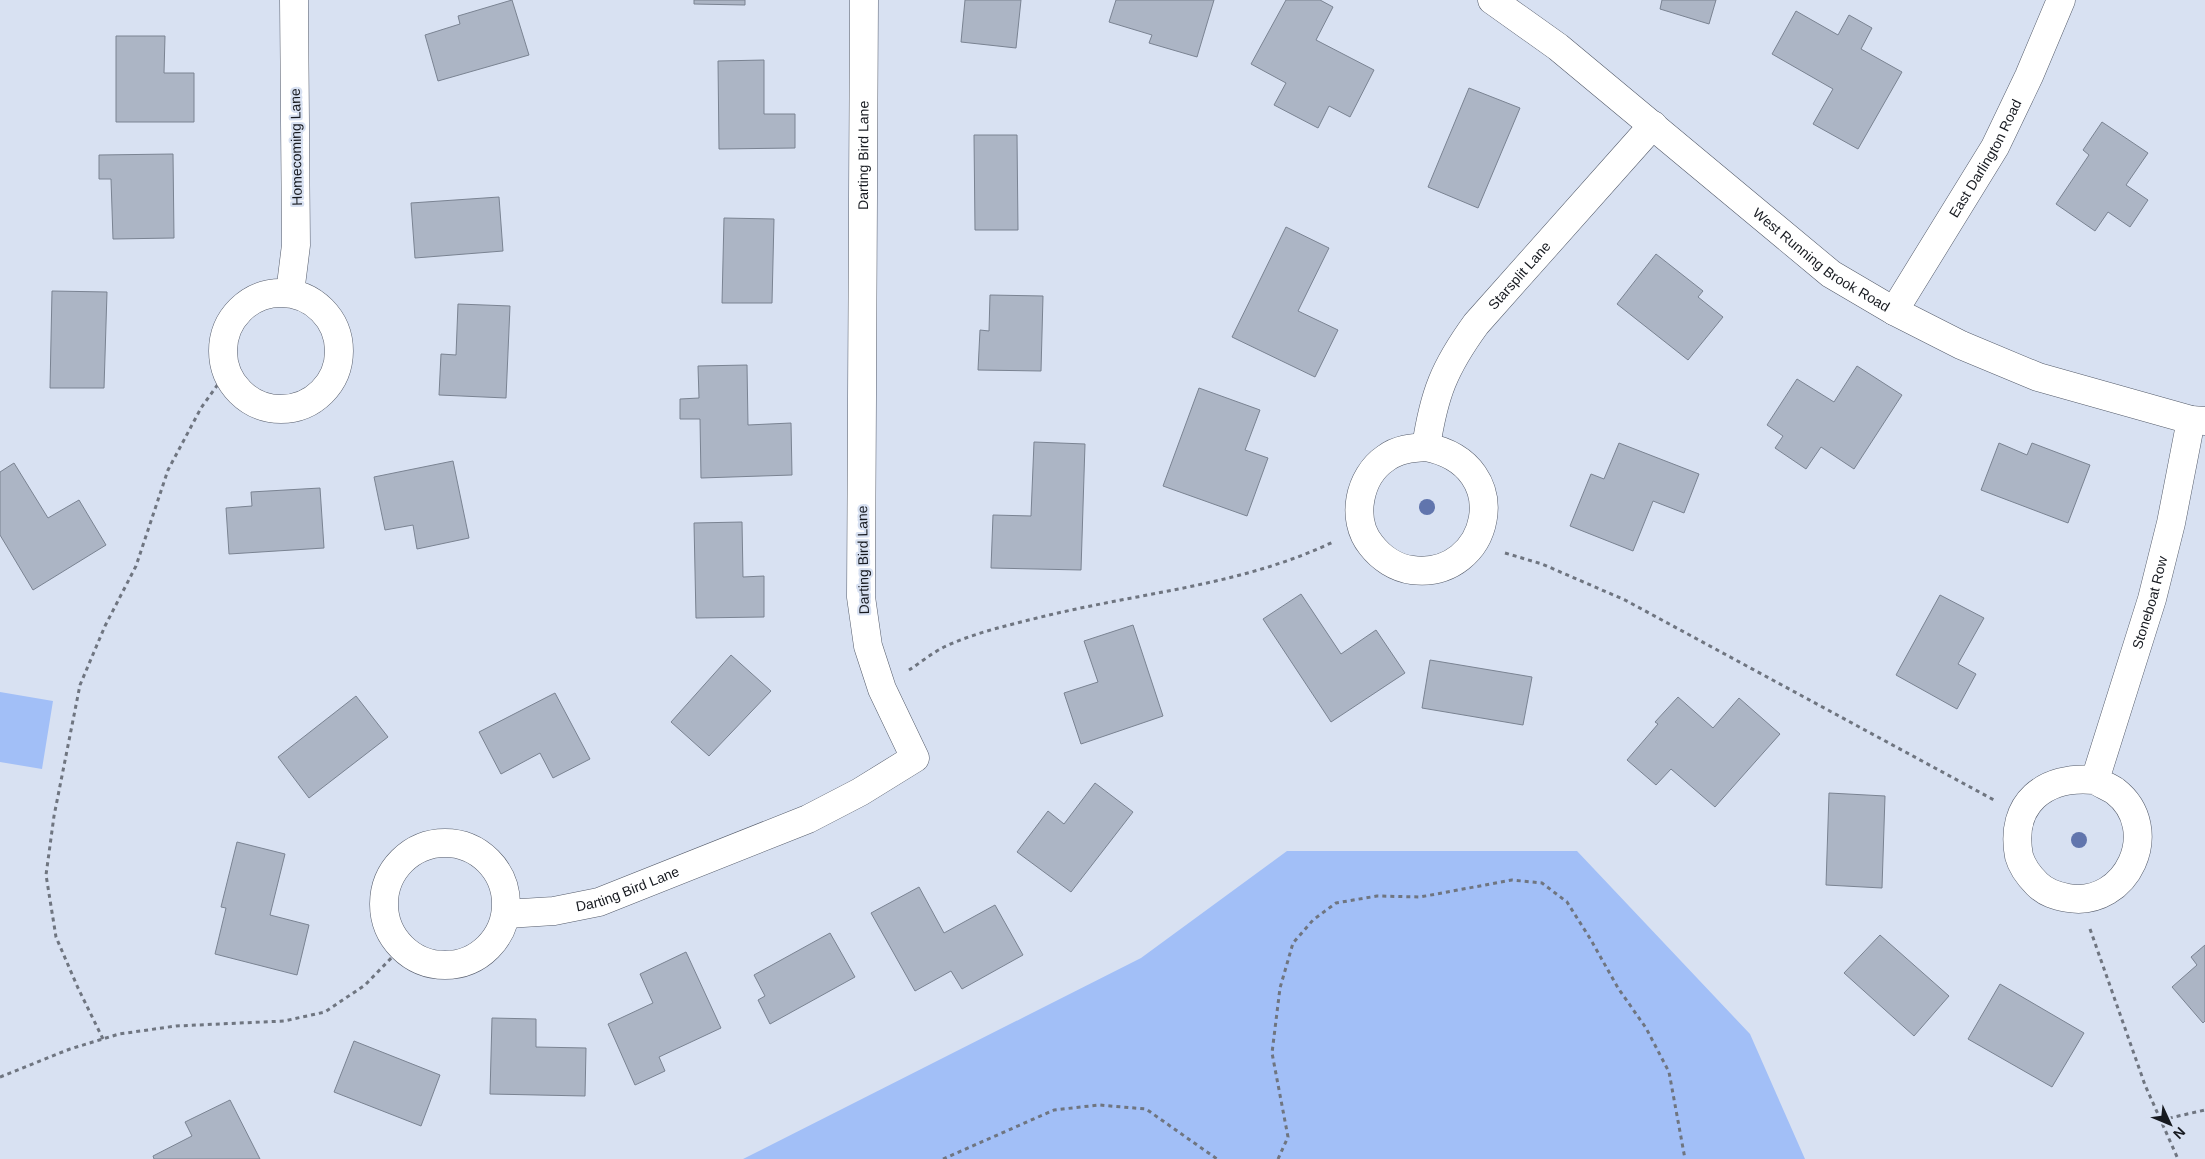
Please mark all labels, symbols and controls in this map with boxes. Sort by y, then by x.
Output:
street label: Homecoming Lane [287,88,305,206]
street label: East Darlington Road [1946,97,2025,220]
street label: Darting Bird Lane [855,101,871,210]
street label: West Running Brook Road [1750,205,1893,315]
street label: Starsplit Lane [1485,238,1554,313]
street label: Darting Bird Lane [854,505,872,615]
street label: Stoneboat Row [2129,554,2171,651]
street label: Darting Bird Lane [574,863,682,914]
north arrow [2145,1099,2195,1149]
text: N [2170,1124,2189,1142]

